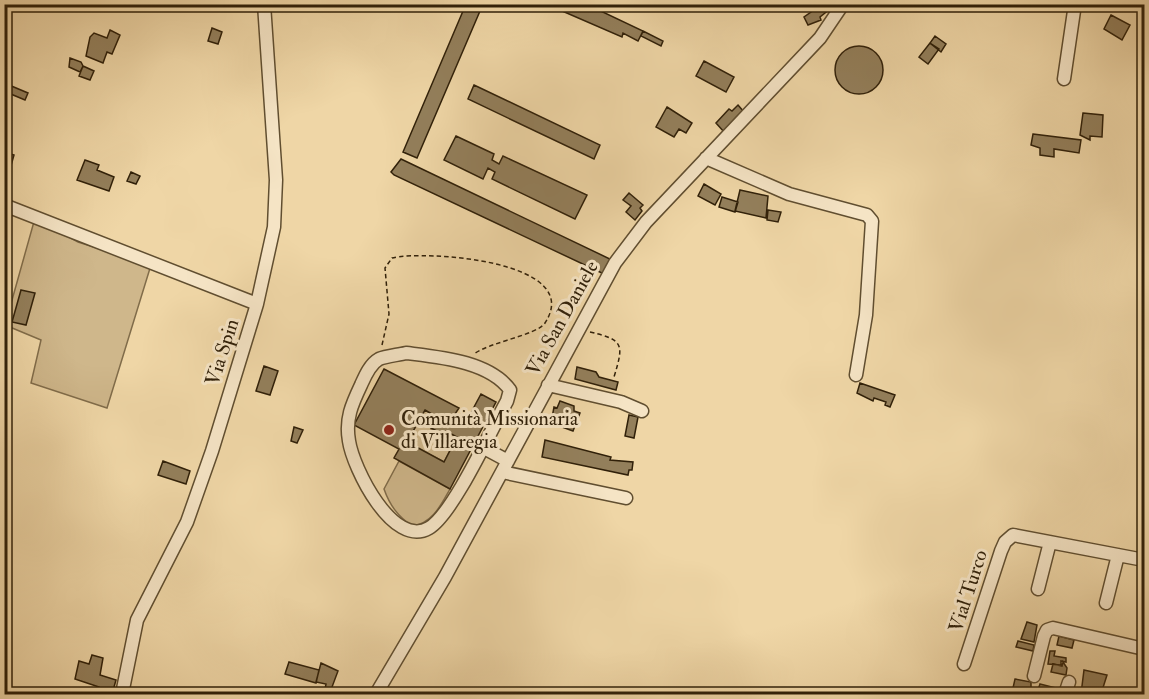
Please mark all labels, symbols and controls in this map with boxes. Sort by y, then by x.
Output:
street label: Via San Daniele [520,256,604,380]
street label: Via Spin [200,316,245,389]
place label: Comunità Missionaria di Villaregia [401,406,579,454]
marker: Comunità Missionaria di Villaregia [382,423,396,437]
street label: Vial Turco [943,547,993,635]

